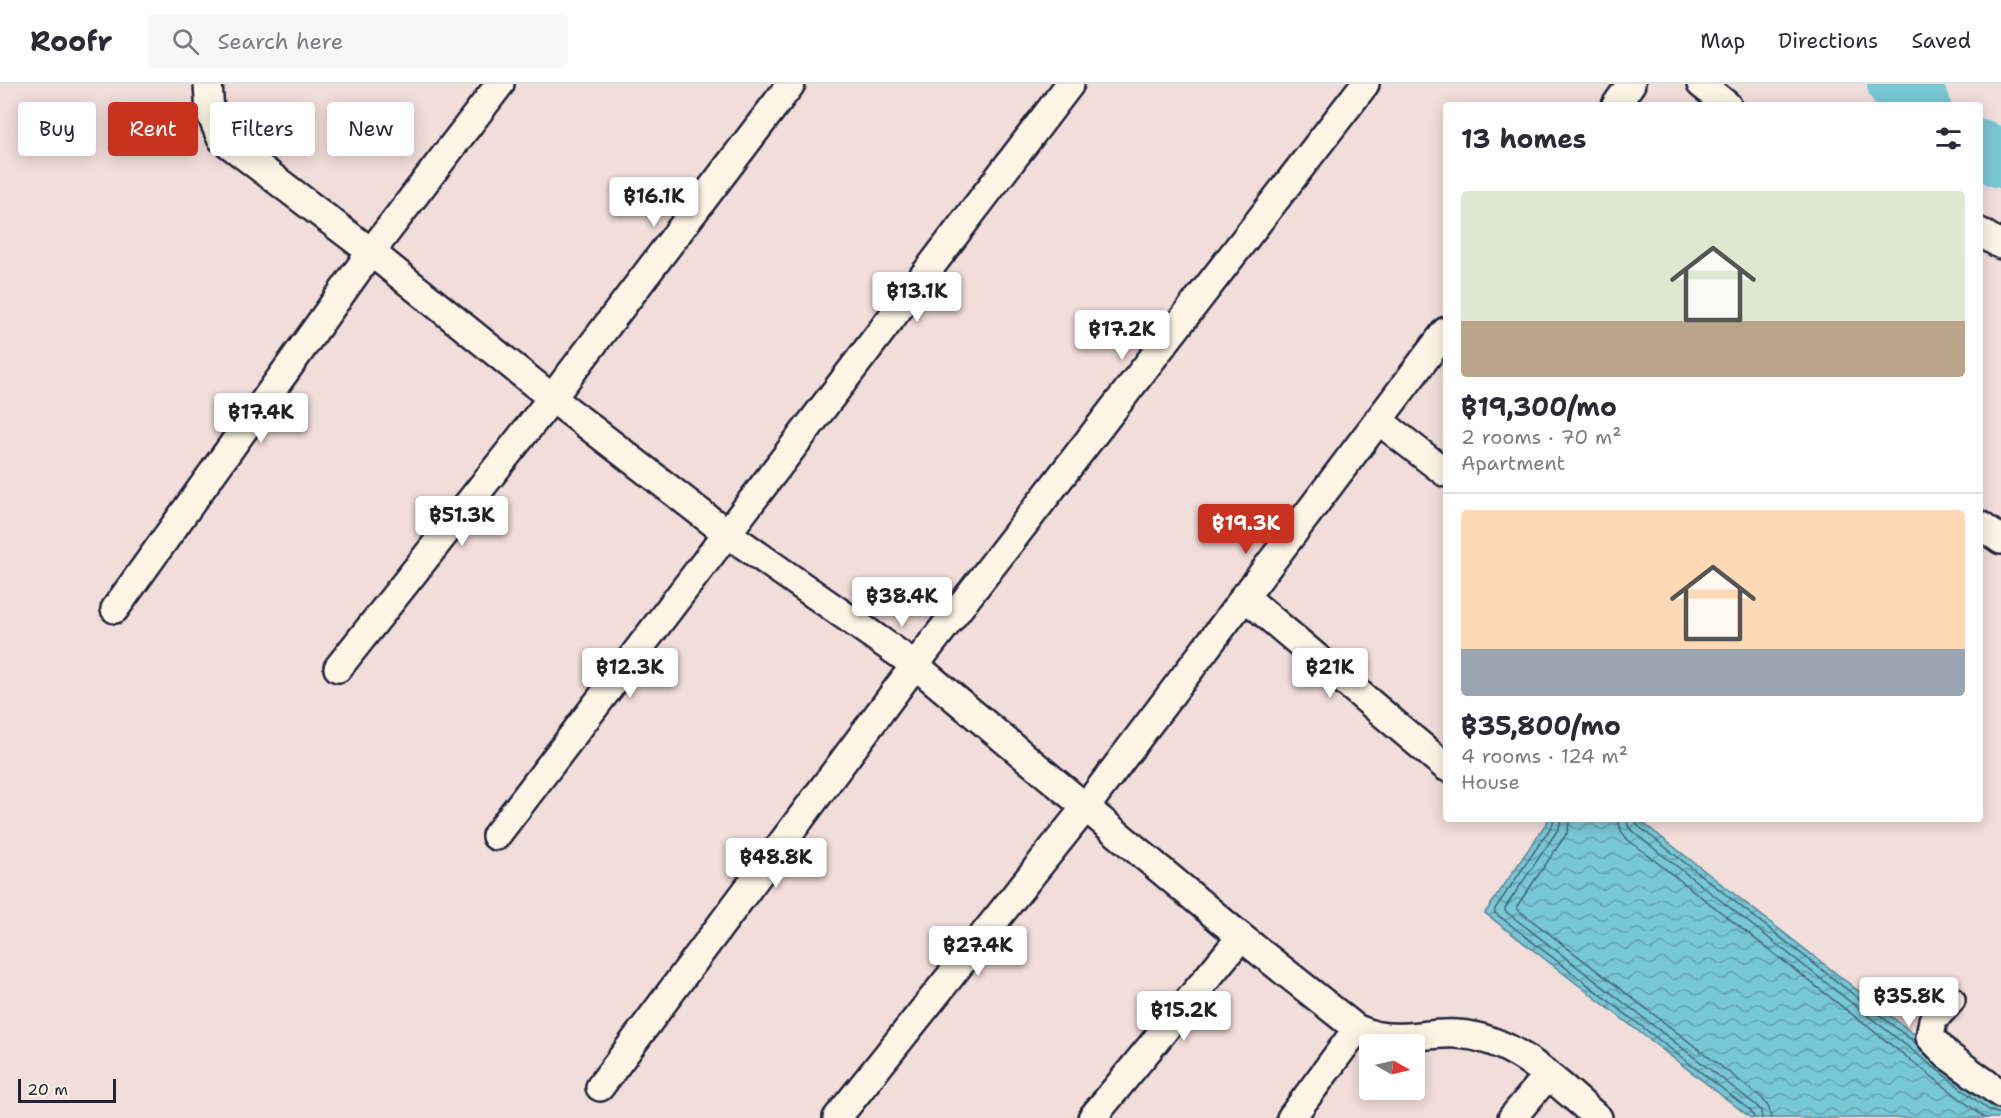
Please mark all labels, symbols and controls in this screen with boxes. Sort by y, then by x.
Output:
search box [148,14,568,68]
text: Roofr [30,22,112,60]
icon: search [169,25,202,58]
text: Search here [217,27,343,56]
text: Map [1700,27,1745,55]
text: Directions [1778,27,1878,55]
text: Saved [1911,27,1971,55]
chip: Buy [18,102,96,156]
chip: Rent [108,102,198,156]
chip: Filters [210,102,315,156]
chip: New [327,102,414,156]
text: 13 homes [1461,121,1587,156]
icon: filters [1932,122,1965,155]
pin: ฿16.1K [605,177,703,228]
text: ฿16.1K [623,183,685,209]
icon: home [1659,230,1767,338]
pin: ฿13.1K [868,272,966,323]
text: ฿13.1K [886,278,948,304]
pin: ฿17.2K [1073,310,1171,361]
text: ฿17.2K [1089,316,1155,342]
text: ฿19,300/mo [1461,389,1617,424]
pin: ฿17.4K [212,393,310,444]
text: ฿17.4K [228,399,294,425]
text: 2 rooms · 70 m² [1461,424,1622,450]
text: Apartment [1461,450,1565,476]
pin: ฿51.3K [413,496,511,547]
text: ฿51.3K [429,502,495,528]
pin: ฿19.3K [1197,504,1295,555]
text: ฿19.3K [1212,510,1280,536]
icon: home [1659,549,1767,657]
pin: ฿38.4K [853,577,951,628]
text: ฿38.4K [866,583,938,609]
pin: ฿12.3K [581,648,679,699]
pin: ฿21K [1294,648,1366,699]
text: ฿12.3K [596,654,664,680]
text: ฿21K [1306,654,1354,680]
text: ฿35,800/mo [1461,708,1621,743]
text: 4 rooms · 124 m² [1461,743,1628,769]
text: House [1461,769,1520,795]
pin: ฿48.8K [727,838,825,889]
text: ฿48.8K [740,844,812,870]
pin: ฿27.4K [929,926,1027,977]
text: ฿27.4K [943,932,1013,958]
pin: ฿35.8K [1860,977,1958,1028]
text: ฿35.8K [1873,983,1945,1009]
pin: ฿15.2K [1135,991,1233,1042]
text: ฿15.2K [1151,997,1217,1023]
north arrow [1359,1034,1425,1100]
map controls [1359,1034,1425,1100]
scale bar [18,1076,116,1104]
text: 20 m [27,1079,68,1100]

